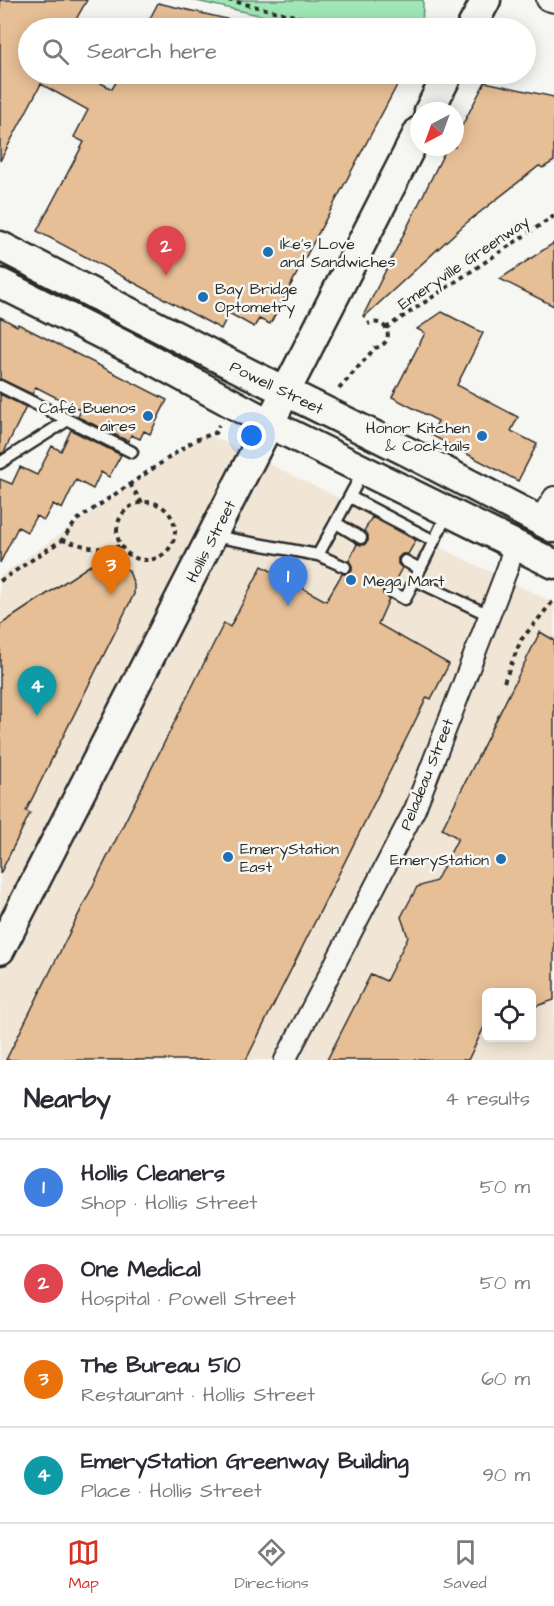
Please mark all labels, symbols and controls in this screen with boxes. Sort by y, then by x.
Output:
search box [18,18,536,84]
icon: search [39,35,72,68]
text: Search here [87,36,217,67]
north arrow [410,102,464,156]
street label: Emeryville Greenway [394,211,534,316]
pin: 2 [146,226,186,276]
place label: Ike's Love and Sandwiches [280,233,395,273]
marker: Ike's Love and Sandwiches [261,245,275,259]
place label: Bay Bridge Optometry [215,278,298,319]
marker: Bay Bridge Optometry [196,290,210,304]
street label: Powell Street [226,356,328,420]
place label: Café Buenos aires [39,397,136,437]
marker: Café Buenos aires [141,409,155,423]
place label: Honor Kitchen & Cocktails [366,417,470,457]
your location [237,421,266,450]
marker: Honor Kitchen & Cocktails [475,429,489,443]
street label: Hollis Street [181,496,241,587]
pin: 3 [92,546,130,595]
pin: 1 [268,556,308,606]
place label: Mega Mart [363,570,445,593]
marker: Mega Mart [344,573,358,587]
pin: 4 [18,666,57,716]
street label: Peladeau Street [395,715,460,833]
place label: EmeryStation East [240,838,339,878]
place label: EmeryStation [390,849,489,872]
marker: EmeryStation East [221,850,235,864]
marker: EmeryStation [494,852,508,866]
map controls [482,988,536,1042]
button: locate [482,988,536,1042]
text: Nearby [24,1081,111,1117]
text: 4 results [445,1085,530,1113]
text: Hollis Cleaners [81,1158,225,1189]
text: 1 [42,1173,45,1201]
text: 50 m [480,1173,530,1201]
text: Shop · Hollis Street [81,1189,257,1217]
text: One Medical [81,1254,201,1285]
text: 2 [38,1269,49,1297]
text: 50 m [480,1269,530,1297]
text: Hospital · Powell Street [81,1285,296,1313]
text: The Bureau 510 [81,1350,241,1381]
text: 3 [38,1365,49,1393]
text: 60 m [481,1365,530,1393]
text: Restaurant · Hollis Street [81,1381,315,1409]
text: EmeryStation Greenway Building [81,1446,409,1477]
text: 4 [37,1461,50,1489]
text: 90 m [482,1461,530,1489]
text: Place · Hollis Street [81,1477,262,1505]
tab: Map [67,1536,100,1594]
tab: Directions [235,1536,309,1594]
tab: Saved [443,1536,487,1594]

